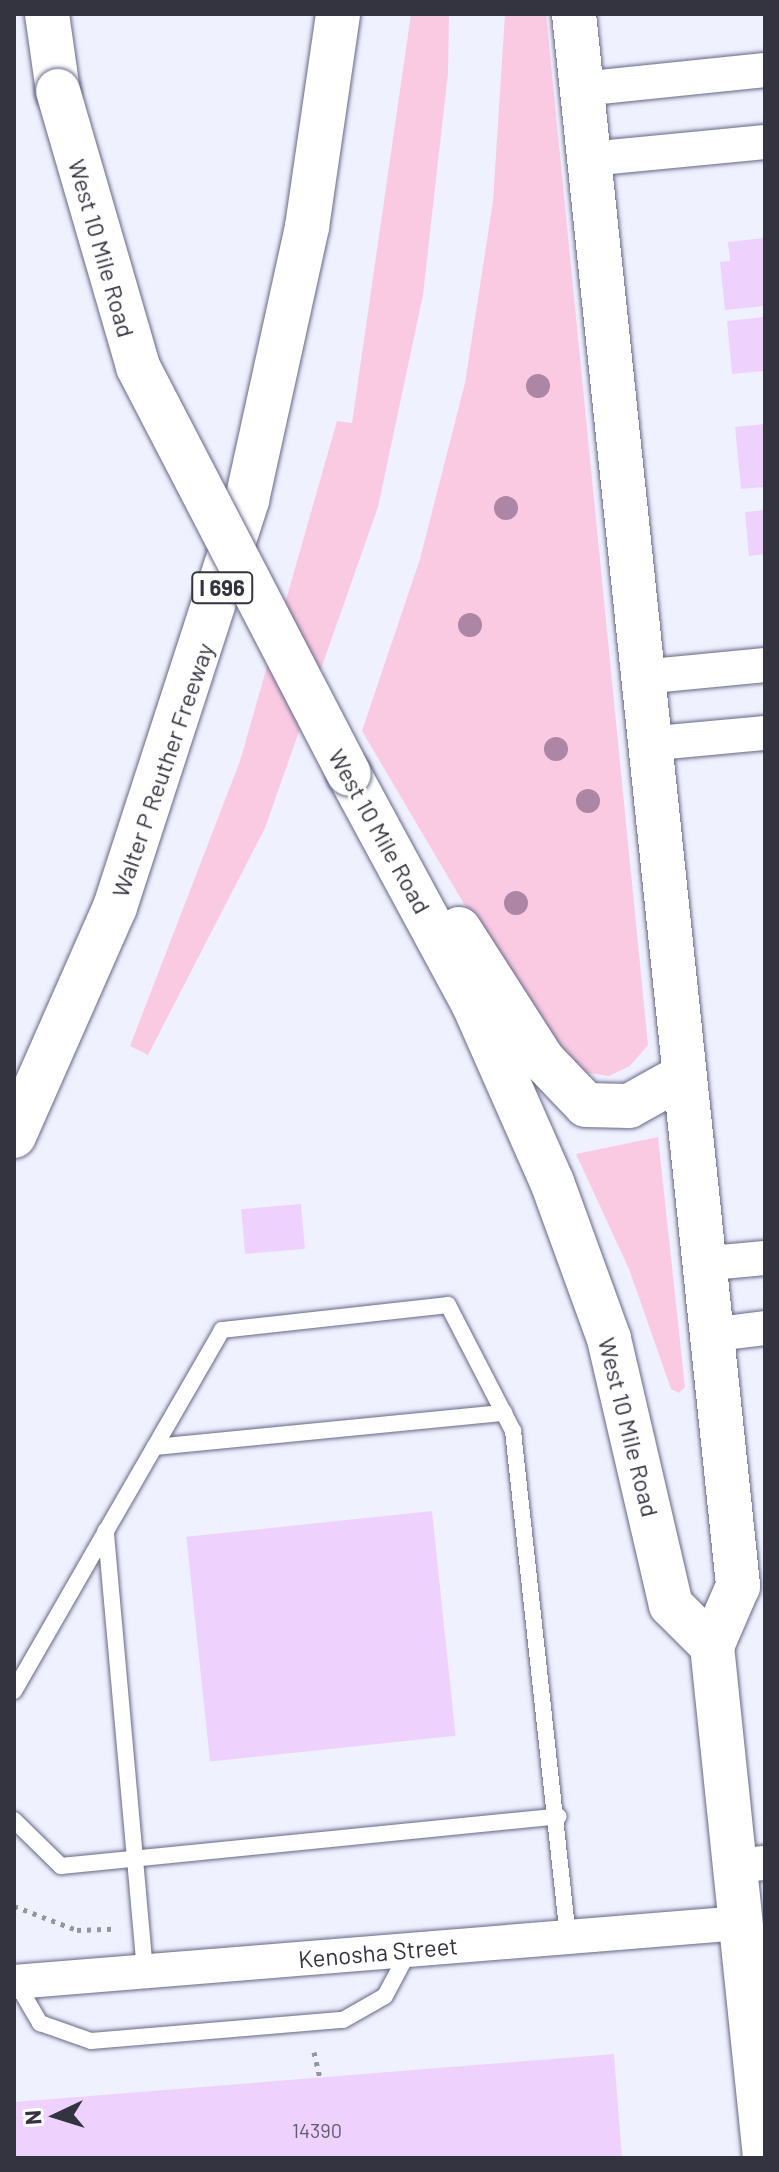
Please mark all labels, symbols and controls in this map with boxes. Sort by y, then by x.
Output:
street label: West 10 Mile Road [63,156,141,340]
road number: I 696 [190,570,254,606]
street label: Walter P Reuther Freeway [105,639,219,901]
street label: West 10 Mile Road [323,744,437,918]
street label: West 10 Mile Road [593,1334,665,1520]
street label: Kenosha Street [297,1931,459,1973]
north arrow [16,2076,96,2156]
text: N [19,2109,46,2126]
house number: 14390 [292,2118,342,2142]

